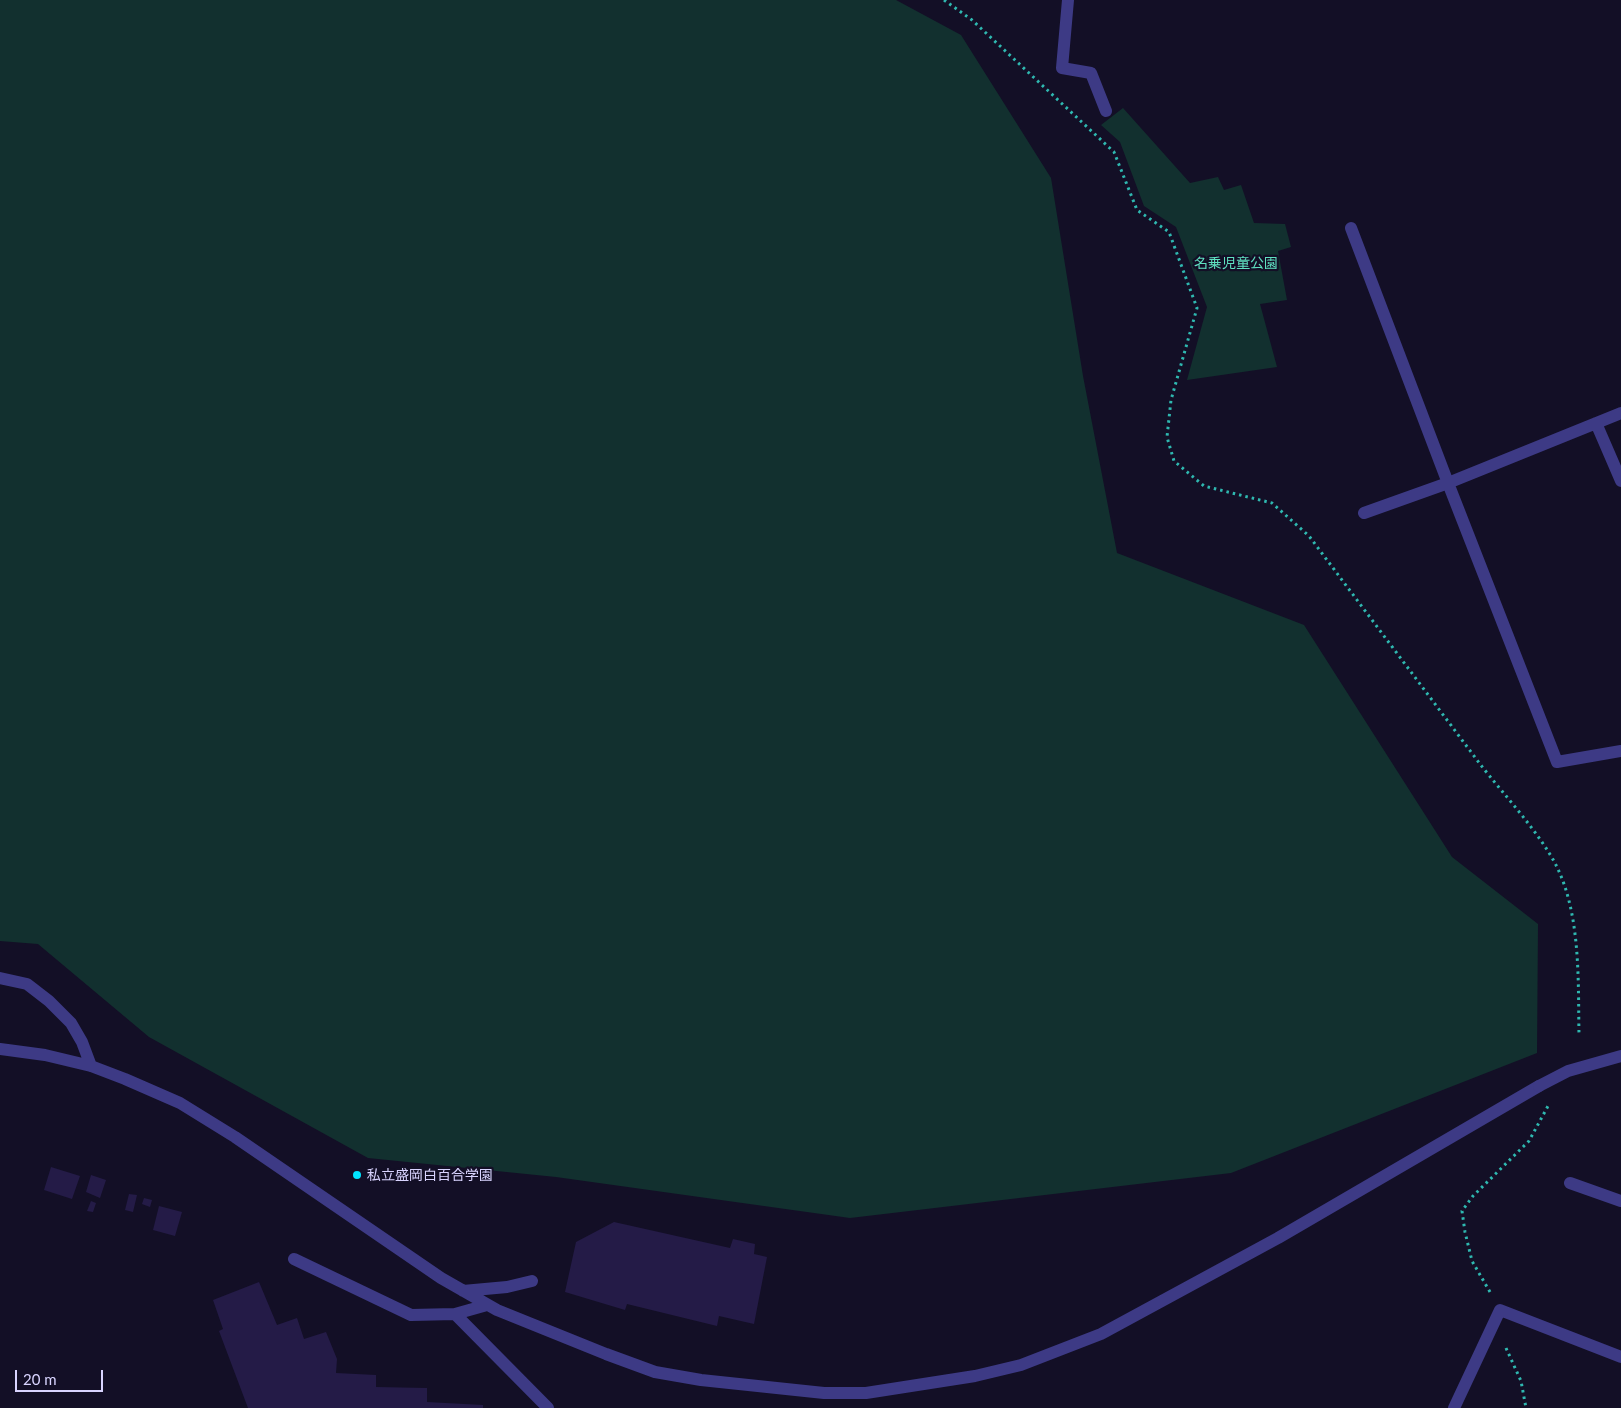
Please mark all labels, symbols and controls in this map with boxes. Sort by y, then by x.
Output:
park label: 名乗児童公園 [1194,255,1278,271]
place label: 私立盛岡白百合学園 [367,1167,493,1183]
marker: 私立盛岡白百合学園 [351,1169,363,1181]
scale bar [18,1360,105,1392]
text: 20 m [23,1370,57,1388]

